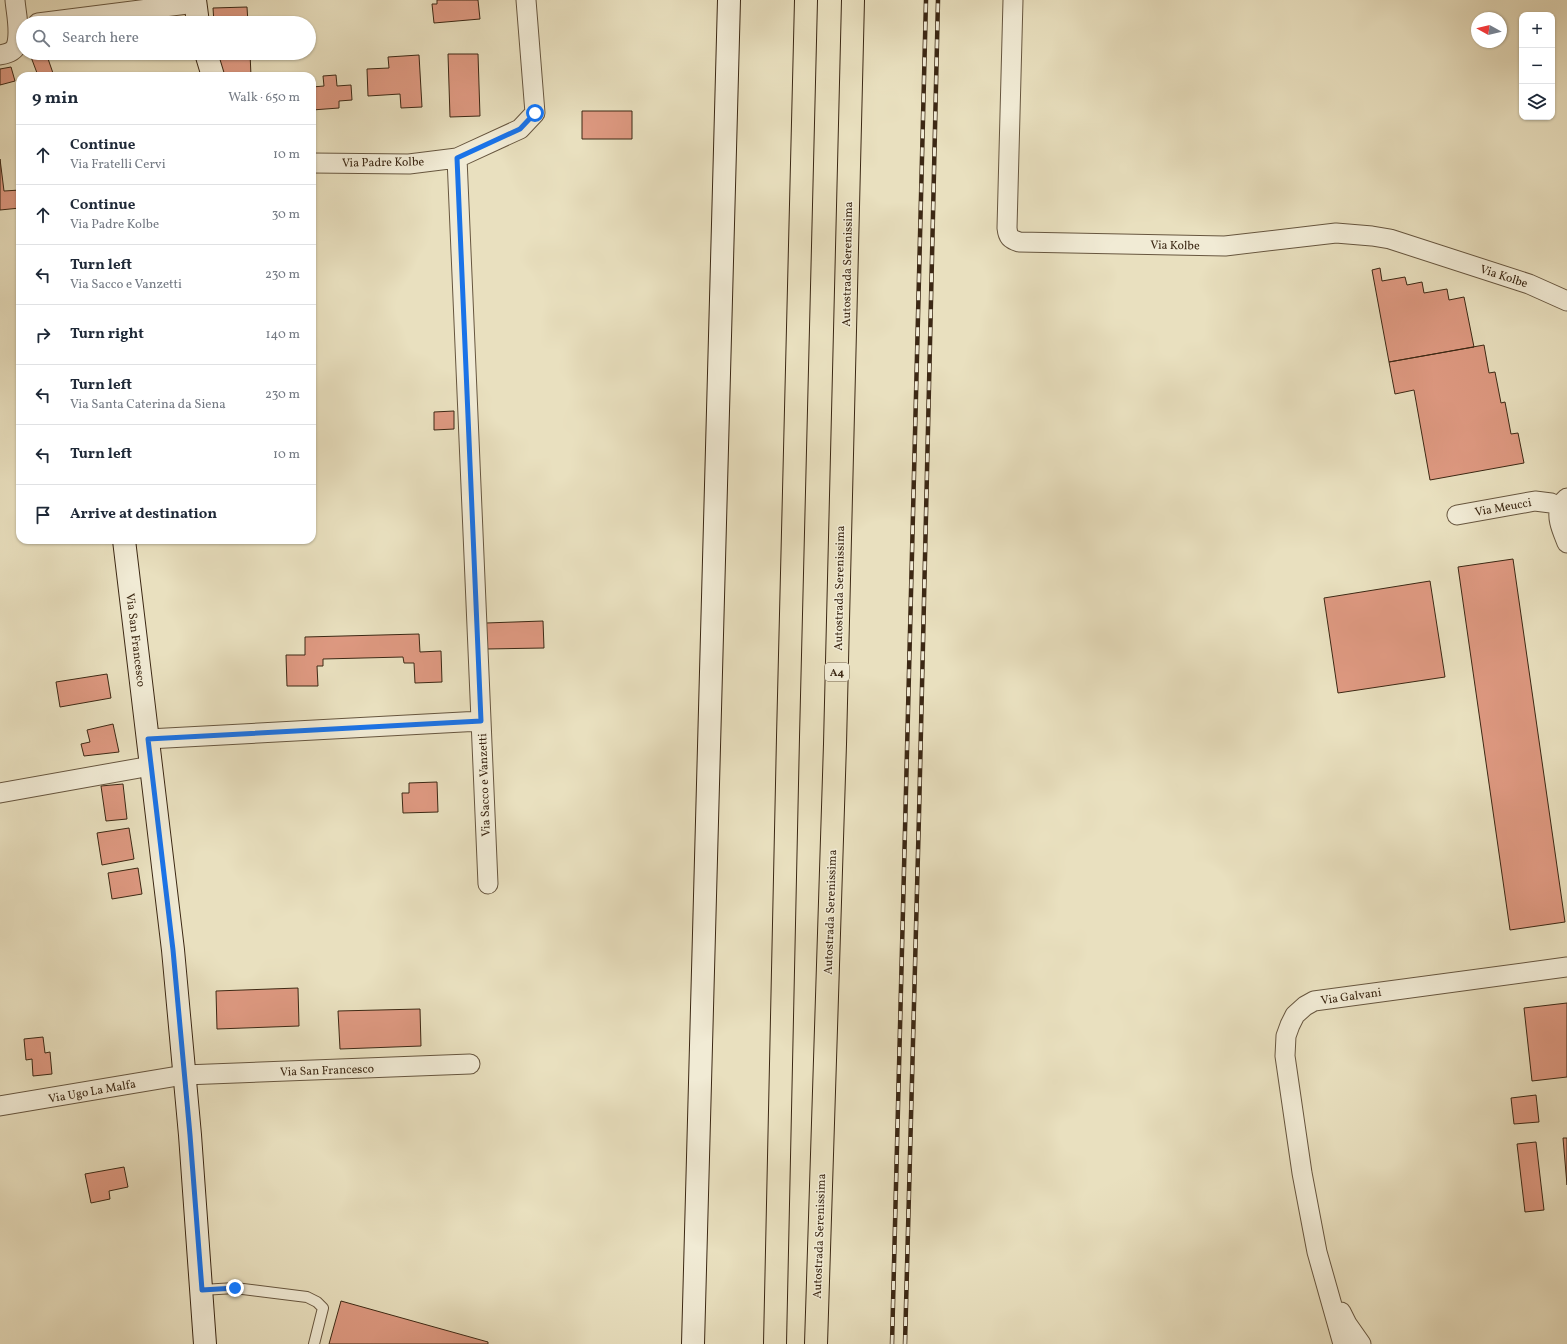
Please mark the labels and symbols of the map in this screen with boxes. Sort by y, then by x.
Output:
north arrow [1471,12,1507,48]
route start [526,104,544,122]
street label: Via Padre Kolbe [342,154,425,172]
street label: Autostrada Serenissima [839,201,857,327]
street label: Via Kolbe [1150,238,1200,254]
street label: Via Kolbe [1478,262,1530,292]
street label: Via Meucci [1474,495,1533,521]
street label: Autostrada Serenissima [831,525,849,651]
street label: Via San Francesco [121,592,149,688]
road number: A4 [825,663,849,681]
street label: Via Sacco e Vanzetti [475,733,495,837]
street label: Autostrada Serenissima [821,849,841,975]
street label: Via Galvani [1320,985,1383,1009]
street label: Via San Francesco [280,1061,374,1081]
street label: Via Ugo La Malfa [47,1076,137,1108]
street label: Autostrada Serenissima [810,1173,830,1299]
route end [226,1279,244,1297]

